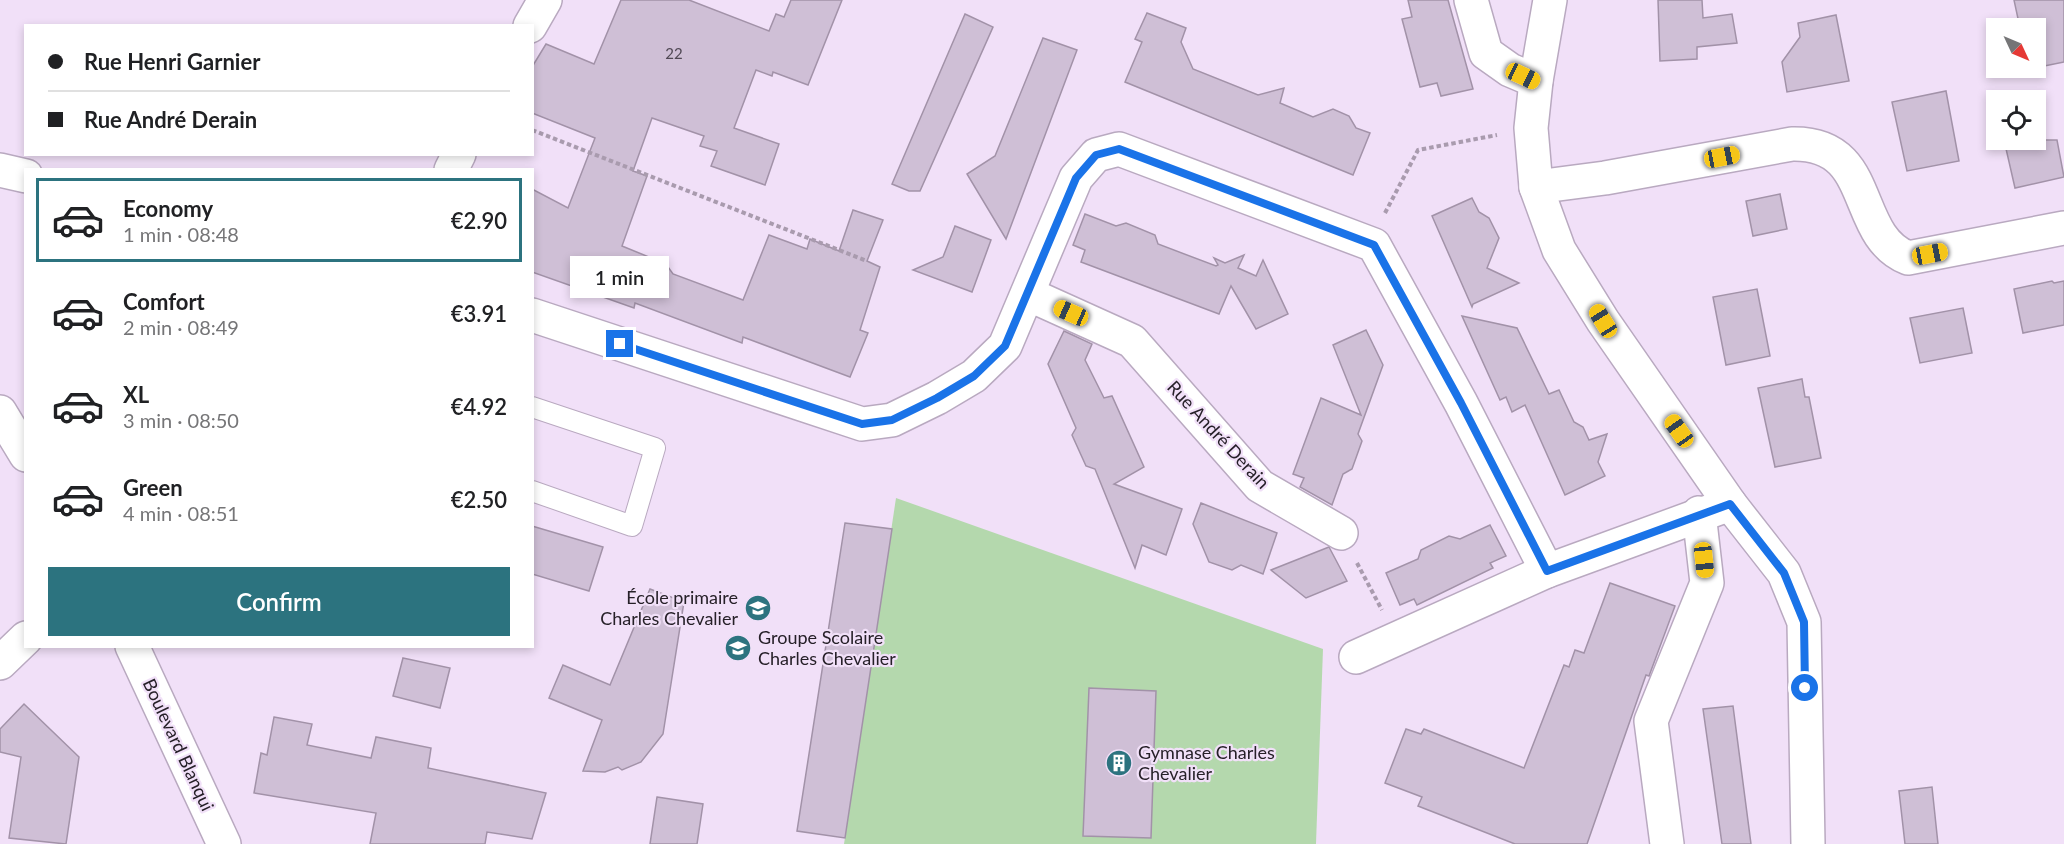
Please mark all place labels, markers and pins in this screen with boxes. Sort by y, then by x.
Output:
place label: École primaire Charles Chevalier [600,586,738,629]
school or university icon: École primaire Charles Chevalier [743,593,773,623]
place label: Groupe Scolaire Charles Chevalier [758,626,896,669]
school or university icon: Groupe Scolaire Charles Chevalier [723,633,753,663]
place label: Gymnase Charles Chevalier [1138,741,1275,784]
building icon: Gymnase Charles Chevalier [1104,748,1134,778]

